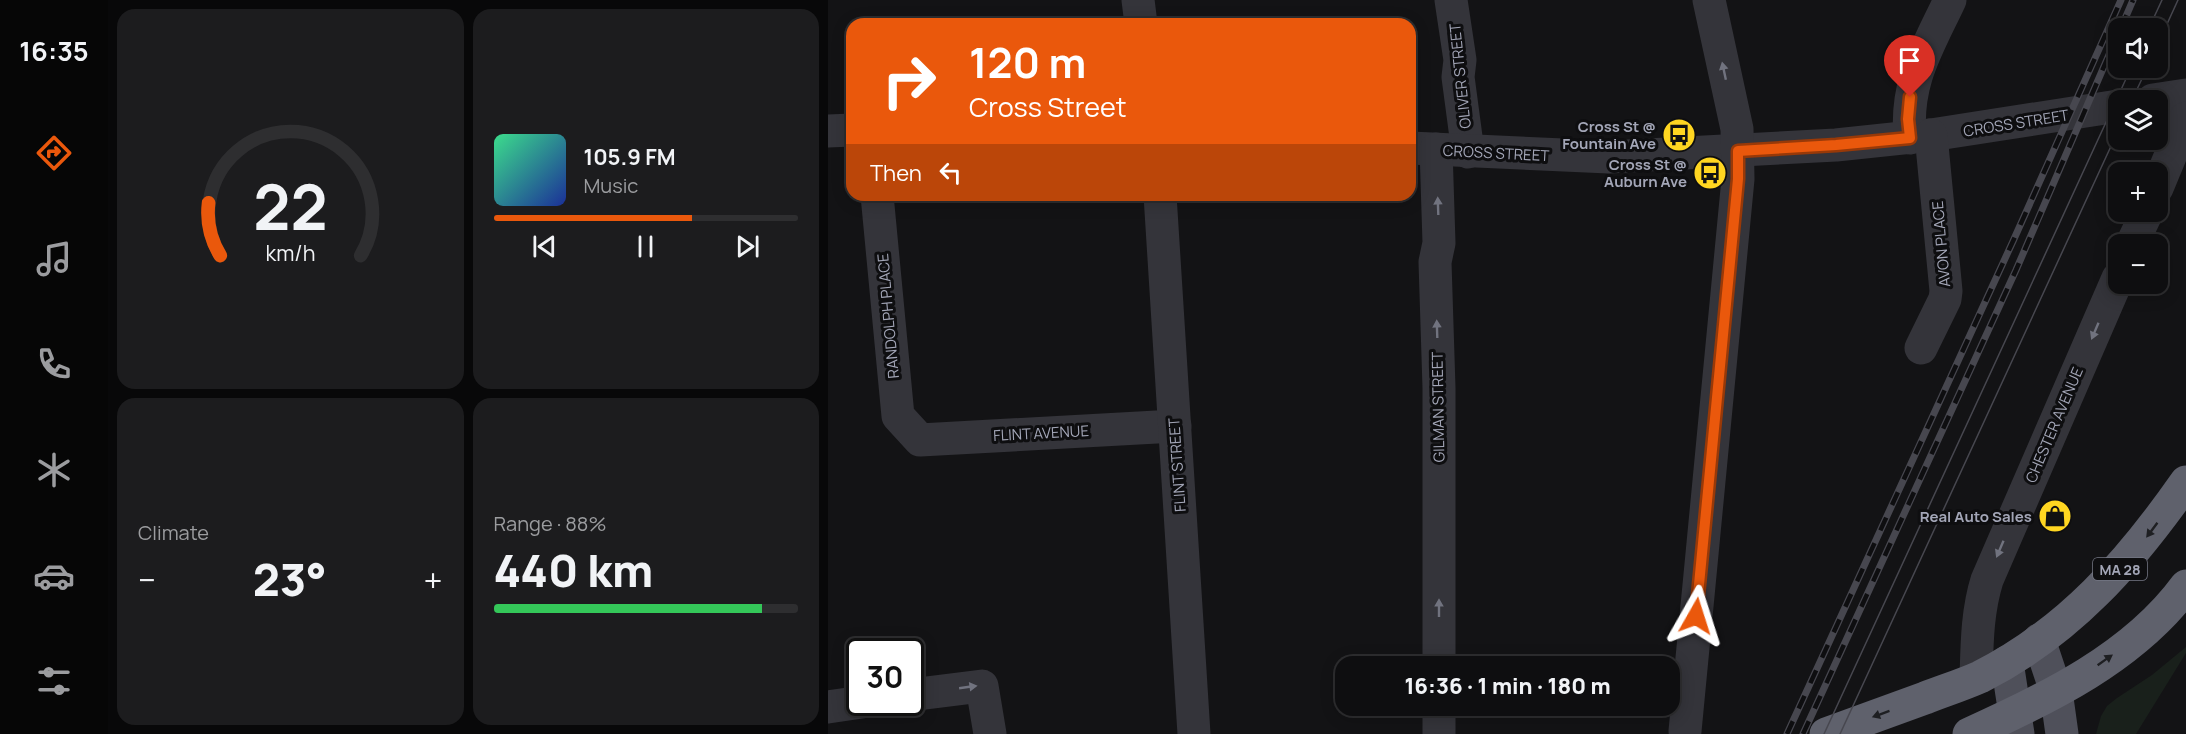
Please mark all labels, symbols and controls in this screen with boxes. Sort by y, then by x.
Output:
map controls [2108,18,2168,294]
button: sound [2108,18,2168,78]
street label: OLIVER STREET [1444,22,1476,130]
text: 16:35 [19,32,89,69]
text: 120 m [969,33,1086,91]
pin [1884,35,1935,97]
icon: right [870,42,948,120]
icon: arrive [1893,44,1926,77]
one-way arrow [1719,62,1729,81]
text: Cross Street [969,88,1127,125]
button: layers [2108,90,2168,150]
street label: CROSS STREET [1962,104,2070,142]
place label: Cross St @ Fountain Ave [1562,116,1656,154]
bus stop icon: Cross St @ Fountain Ave [1661,117,1697,153]
icon: directions [33,132,75,174]
street label: CROSS STREET [1442,140,1550,166]
text: 105.9 FM [584,142,676,172]
place label: Cross St @ Auburn Ave [1604,154,1687,192]
bus stop icon: Cross St @ Auburn Ave [1692,155,1728,191]
icon: left [934,156,967,189]
text: Then [870,158,922,188]
button: + [2108,162,2168,222]
text: 22 [253,163,327,249]
text: Music [584,172,638,199]
one-way arrow [1434,196,1443,215]
street label: AVON PLACE [1927,200,1955,288]
icon: previous [528,230,561,263]
icon: pause [629,230,662,263]
icon: next [731,230,764,263]
button: − [2108,234,2168,294]
icon: music [33,238,75,280]
text: km/h [265,238,315,267]
street label: RANDOLPH PLACE [872,253,904,379]
one-way arrow [1433,319,1442,338]
one-way arrow [2090,323,2100,341]
icon: phone [33,343,75,385]
street label: GILMAN STREET [1427,351,1449,463]
street label: CHESTER AVENUE [2020,364,2088,486]
street label: FLINT STREET [1163,417,1191,513]
street label: FLINT AVENUE [993,420,1089,446]
icon: climate [33,449,75,491]
shop icon: Real Auto Sales [2037,498,2073,534]
place label: Real Auto Sales [1920,506,2032,527]
text: Range · 88% [494,510,606,537]
text: Climate [138,519,209,546]
one-way arrow [2146,521,2158,537]
text: 440 km [494,539,653,601]
one-way arrow [1996,540,2005,557]
text: 23° [253,548,327,610]
icon: car [33,555,75,597]
text: − [138,557,156,602]
text: + [423,557,442,602]
road number: MA 28 [2093,558,2147,580]
position arrow [1664,584,1728,648]
one-way arrow [1434,598,1444,617]
speed limit sign: 30 [846,638,924,716]
one-way arrow [2097,654,2113,666]
icon: filters [33,660,75,702]
text: 16:36 · 1 min · 180 m [1404,671,1611,701]
one-way arrow [959,683,978,692]
one-way arrow [1871,709,1889,719]

